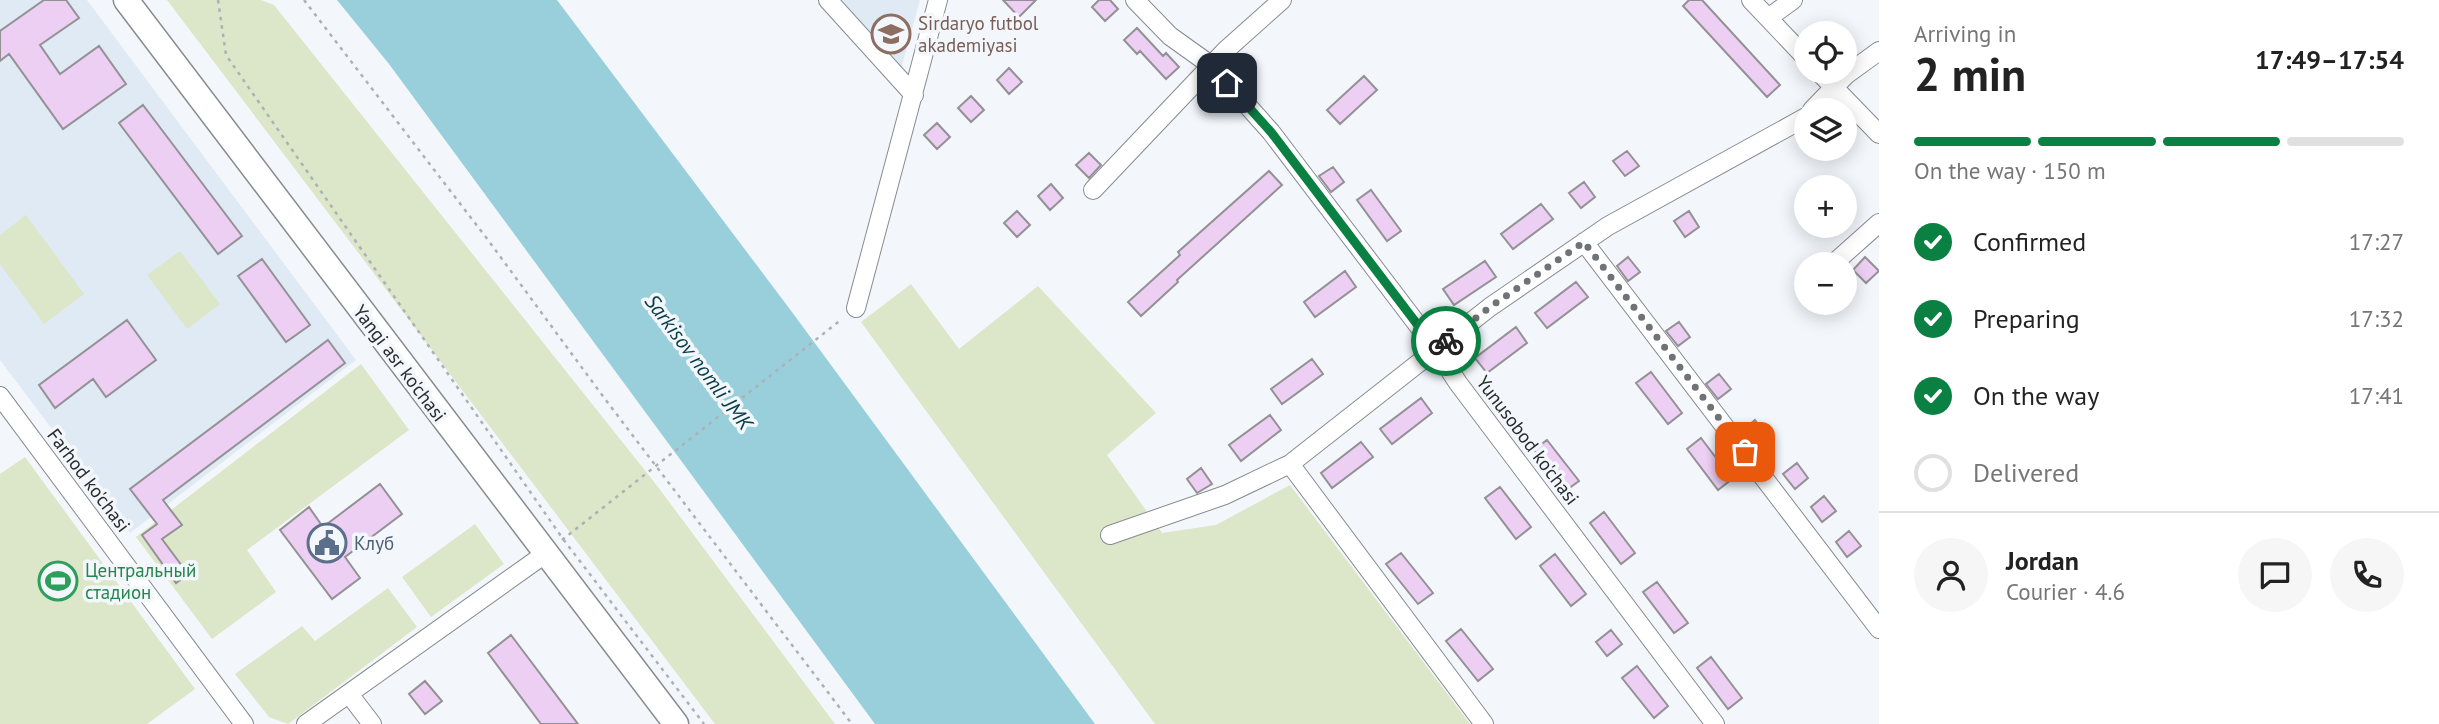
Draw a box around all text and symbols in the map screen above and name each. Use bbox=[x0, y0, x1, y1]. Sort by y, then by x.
place label: Sirdaryo futbol akademiyasi bbox=[918, 11, 1039, 57]
school or university icon: Sirdaryo futbol akademiyasi bbox=[870, 13, 912, 55]
text: Arriving in bbox=[1914, 19, 2016, 48]
map controls bbox=[1794, 21, 1857, 315]
button: locate bbox=[1794, 21, 1857, 84]
text: 17:49–17:54 bbox=[2255, 43, 2404, 76]
text: 2 min bbox=[1914, 44, 2026, 104]
pin bbox=[1197, 53, 1257, 113]
icon: home bbox=[1208, 64, 1246, 102]
button: layers bbox=[1794, 98, 1857, 161]
text: On the way · 150 m bbox=[1914, 156, 2106, 185]
button: + bbox=[1794, 175, 1857, 238]
icon: check bbox=[1914, 223, 1952, 261]
text: Confirmed bbox=[1973, 225, 2086, 258]
text: 17:27 bbox=[2349, 227, 2404, 256]
button: − bbox=[1794, 252, 1857, 315]
water label: Sarkisov nomli JMK bbox=[639, 289, 760, 437]
street label: Yangi asr ko'chasi bbox=[348, 300, 452, 426]
icon: check bbox=[1914, 300, 1952, 338]
text: Preparing bbox=[1973, 302, 2080, 335]
text: 17:32 bbox=[2349, 304, 2404, 333]
courier bbox=[1411, 306, 1481, 376]
icon: bike bbox=[1427, 322, 1465, 360]
street label: Yunusobod ko'chasi bbox=[1472, 371, 1584, 509]
icon: check bbox=[1914, 377, 1952, 415]
text: On the way bbox=[1973, 379, 2099, 412]
text: 17:41 bbox=[2349, 381, 2404, 410]
pin bbox=[1715, 422, 1775, 482]
street label: Farhod ko'chasi bbox=[42, 424, 136, 536]
icon: bag bbox=[1726, 433, 1764, 471]
text: Delivered bbox=[1973, 456, 2079, 489]
public building icon: Клуб bbox=[306, 522, 348, 564]
place label: Клуб bbox=[354, 531, 394, 555]
button: person bbox=[1914, 538, 1988, 612]
button: chat bbox=[2238, 538, 2312, 612]
button: phone bbox=[2330, 538, 2404, 612]
text: Jordan bbox=[2006, 544, 2079, 577]
place label: Центральный стадион bbox=[85, 558, 196, 604]
sports icon: Центральный стадион bbox=[37, 560, 79, 602]
text: Courier · 4.6 bbox=[2006, 577, 2125, 606]

